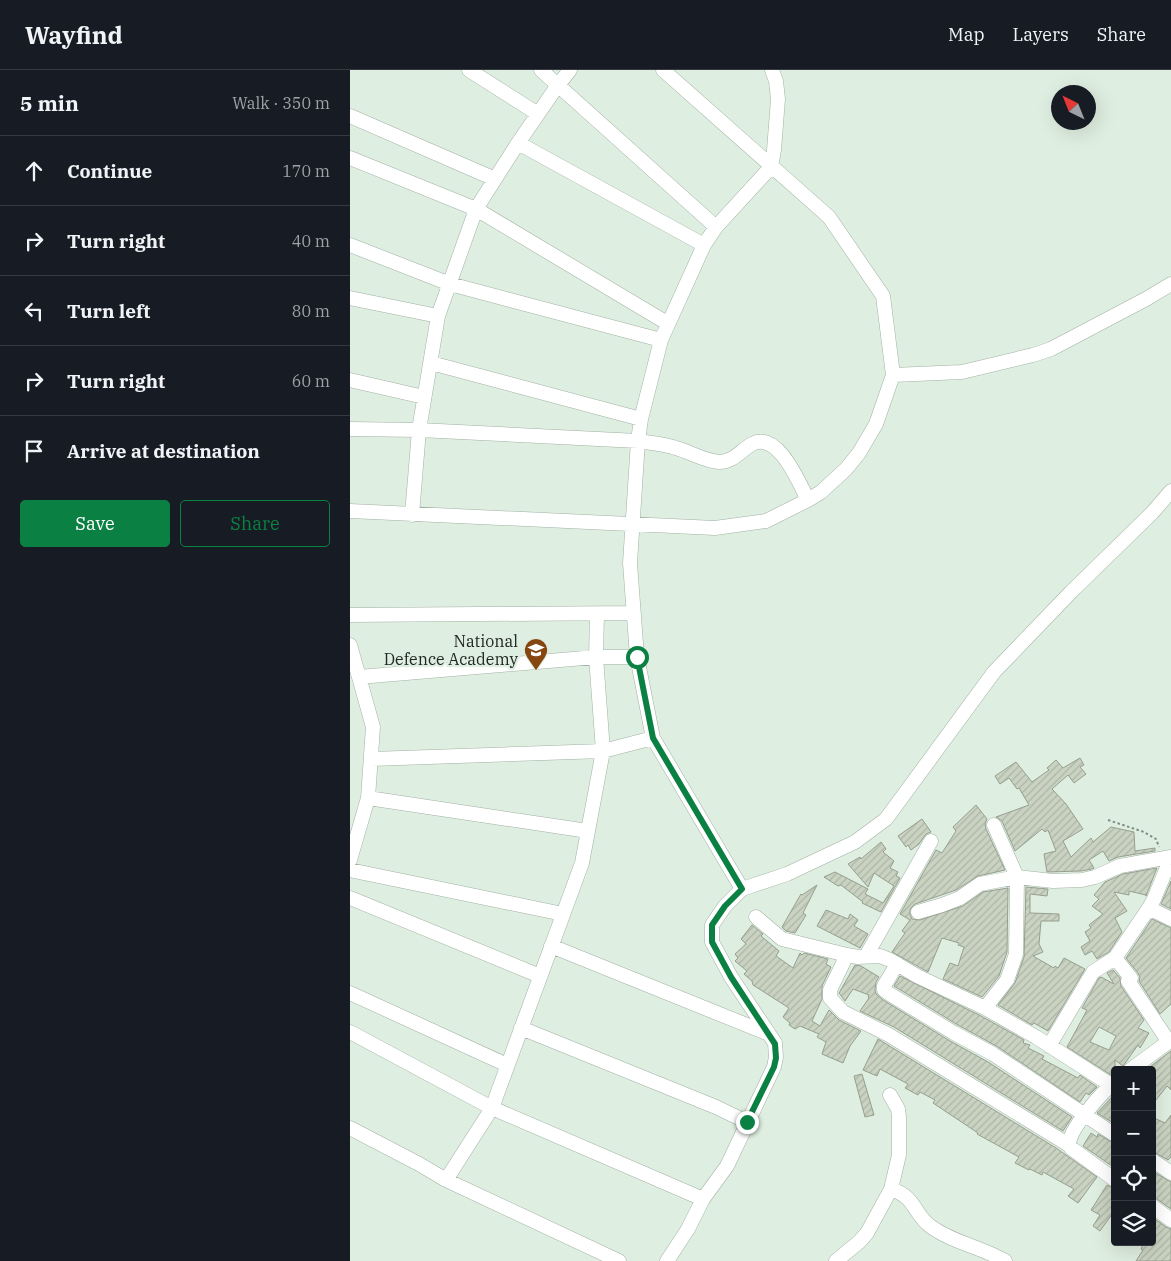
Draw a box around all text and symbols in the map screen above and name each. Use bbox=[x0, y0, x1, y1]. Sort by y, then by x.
text: Wayfind bbox=[25, 19, 123, 51]
text: Map bbox=[948, 23, 985, 46]
text: Layers bbox=[1013, 23, 1069, 46]
text: Share bbox=[1097, 23, 1146, 46]
north arrow bbox=[1051, 85, 1096, 130]
text: 5 min bbox=[20, 89, 79, 117]
text: Walk · 350 m bbox=[232, 93, 330, 113]
icon: ahead bbox=[20, 157, 48, 185]
text: Continue bbox=[67, 159, 152, 183]
text: 170 m bbox=[282, 161, 330, 181]
icon: right bbox=[20, 227, 48, 255]
text: Turn right bbox=[67, 229, 165, 253]
text: 40 m bbox=[292, 231, 330, 251]
icon: left bbox=[20, 297, 48, 325]
text: Turn left bbox=[67, 299, 150, 323]
text: 80 m bbox=[292, 301, 330, 321]
icon: right bbox=[20, 367, 48, 395]
text: Turn right bbox=[67, 369, 165, 393]
text: 60 m bbox=[292, 371, 330, 391]
icon: arrive bbox=[20, 437, 48, 465]
text: Arrive at destination bbox=[67, 439, 260, 463]
button: Save bbox=[20, 500, 170, 547]
button: Share bbox=[180, 500, 330, 547]
place label: National Defence Academy bbox=[384, 631, 518, 669]
school or university icon: National Defence Academy bbox=[523, 637, 549, 671]
route start bbox=[626, 646, 649, 669]
map controls bbox=[1111, 1066, 1156, 1246]
button: + bbox=[1111, 1066, 1156, 1111]
route end bbox=[736, 1111, 759, 1134]
button: − bbox=[1111, 1111, 1156, 1156]
button: locate bbox=[1111, 1156, 1156, 1201]
button: layers bbox=[1111, 1201, 1156, 1246]

